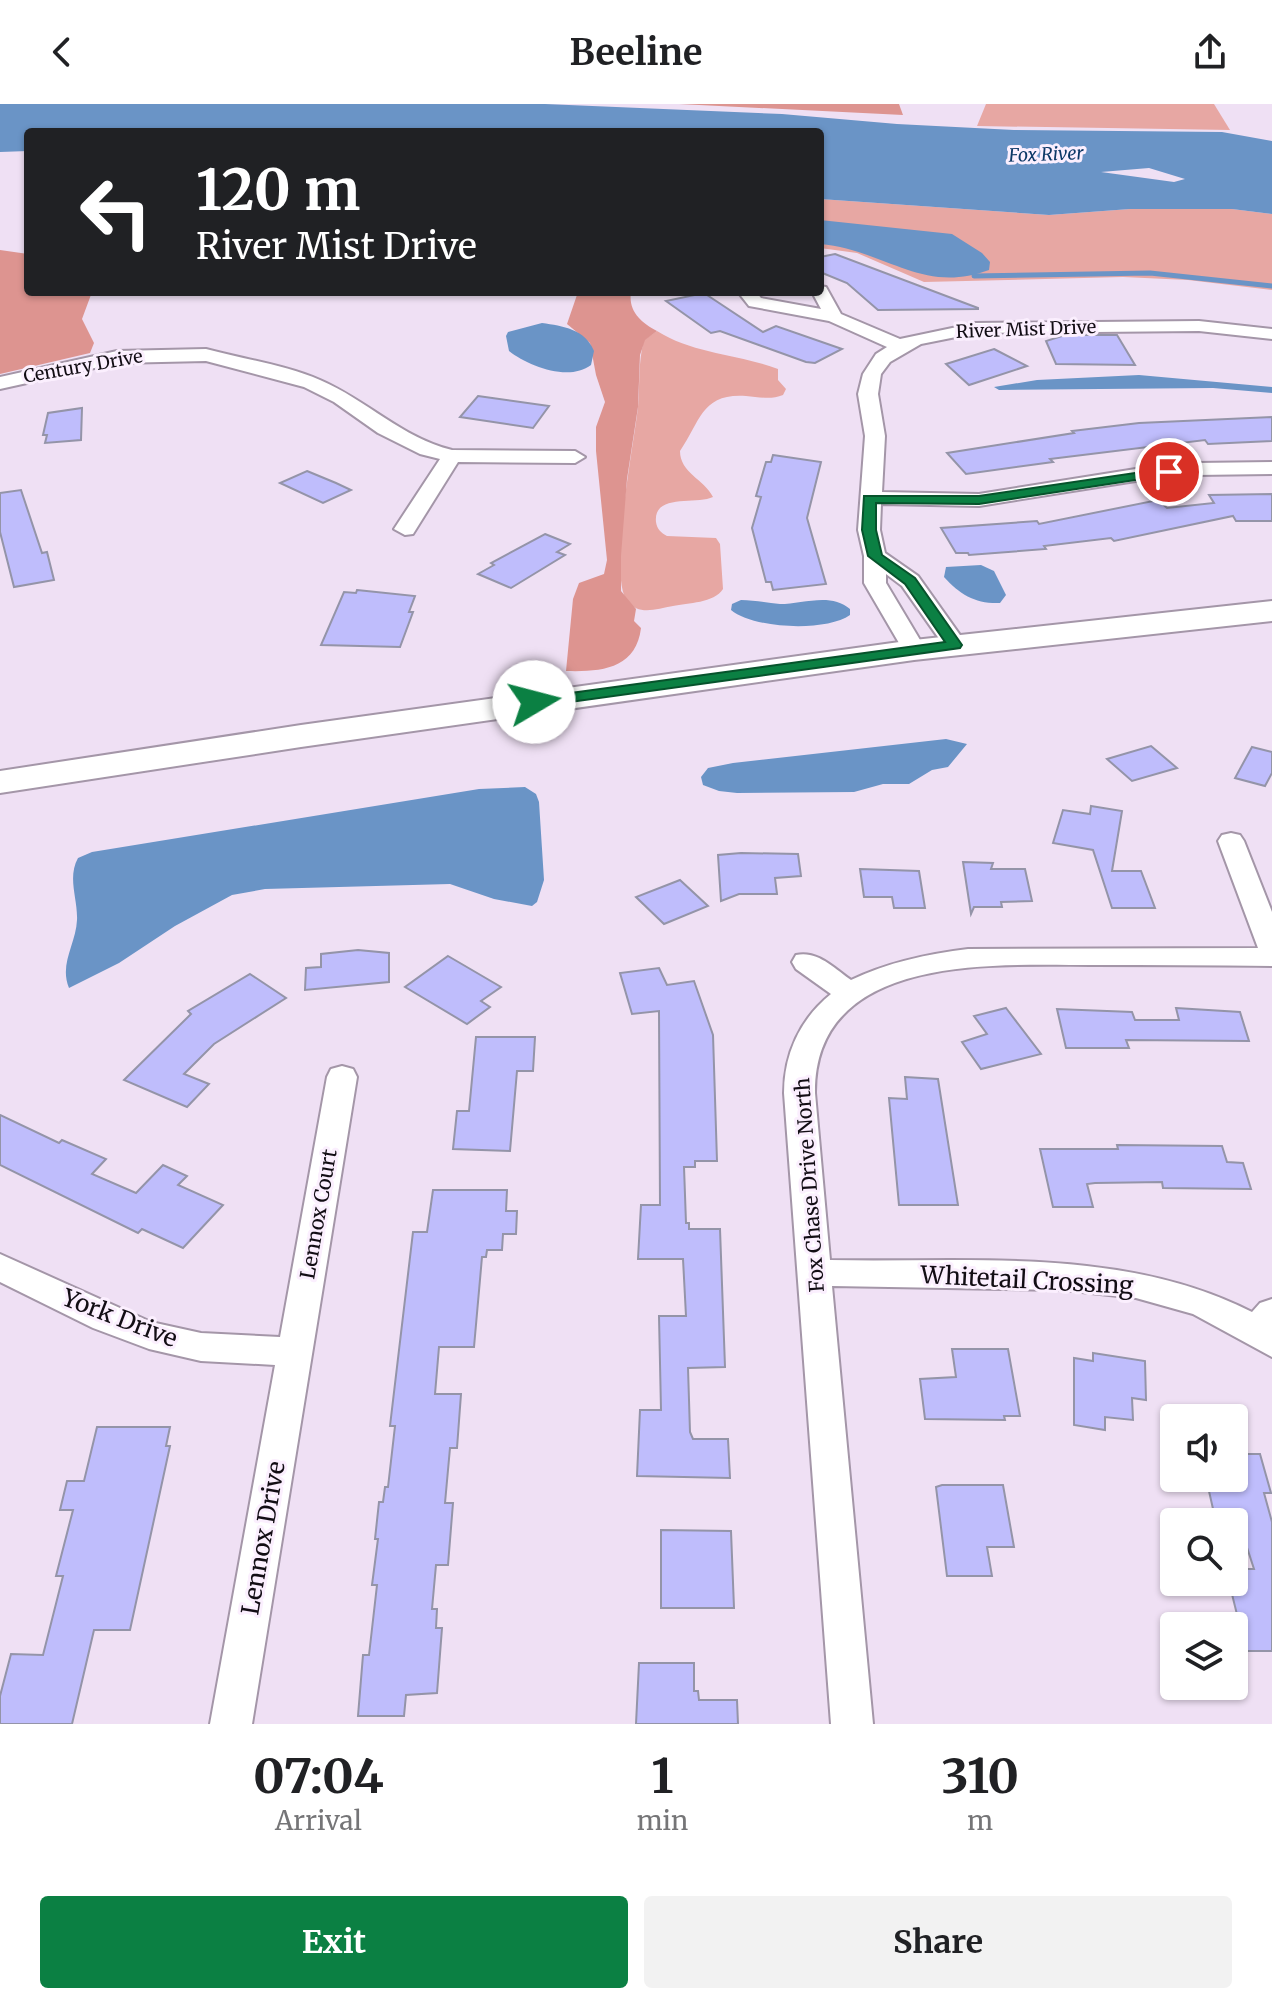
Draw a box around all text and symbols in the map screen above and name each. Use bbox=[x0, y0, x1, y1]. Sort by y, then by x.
icon: back bbox=[40, 30, 84, 74]
text: Beeline bbox=[569, 30, 703, 75]
icon: share bbox=[1188, 30, 1232, 74]
water label: Fox River bbox=[1007, 141, 1085, 167]
text: 120 m bbox=[196, 155, 360, 225]
icon: left bbox=[64, 160, 168, 264]
text: River Mist Drive bbox=[196, 224, 477, 269]
street label: River Mist Drive bbox=[955, 315, 1097, 343]
street label: Century Drive bbox=[22, 344, 144, 388]
pin bbox=[1135, 438, 1203, 506]
icon: arrive bbox=[1147, 450, 1191, 494]
position arrow bbox=[492, 660, 576, 744]
street label: Fox Chase Drive North bbox=[789, 1077, 829, 1293]
street label: Lennox Court bbox=[294, 1147, 342, 1281]
street label: Whitetail Crossing bbox=[919, 1259, 1135, 1301]
street label: York Drive bbox=[57, 1282, 182, 1354]
map controls bbox=[1160, 1404, 1248, 1700]
button: sound bbox=[1160, 1404, 1248, 1492]
street label: Lennox Drive bbox=[234, 1459, 292, 1617]
button: search bbox=[1160, 1508, 1248, 1596]
button: layers bbox=[1160, 1612, 1248, 1700]
text: 07:04 bbox=[253, 1746, 384, 1806]
text: 1 bbox=[651, 1746, 674, 1806]
text: 310 bbox=[941, 1746, 1019, 1806]
text: Arrival bbox=[275, 1804, 362, 1837]
text: min bbox=[637, 1804, 688, 1837]
text: m bbox=[967, 1804, 993, 1837]
button: Exit bbox=[40, 1896, 628, 1988]
button: Share bbox=[644, 1896, 1232, 1988]

